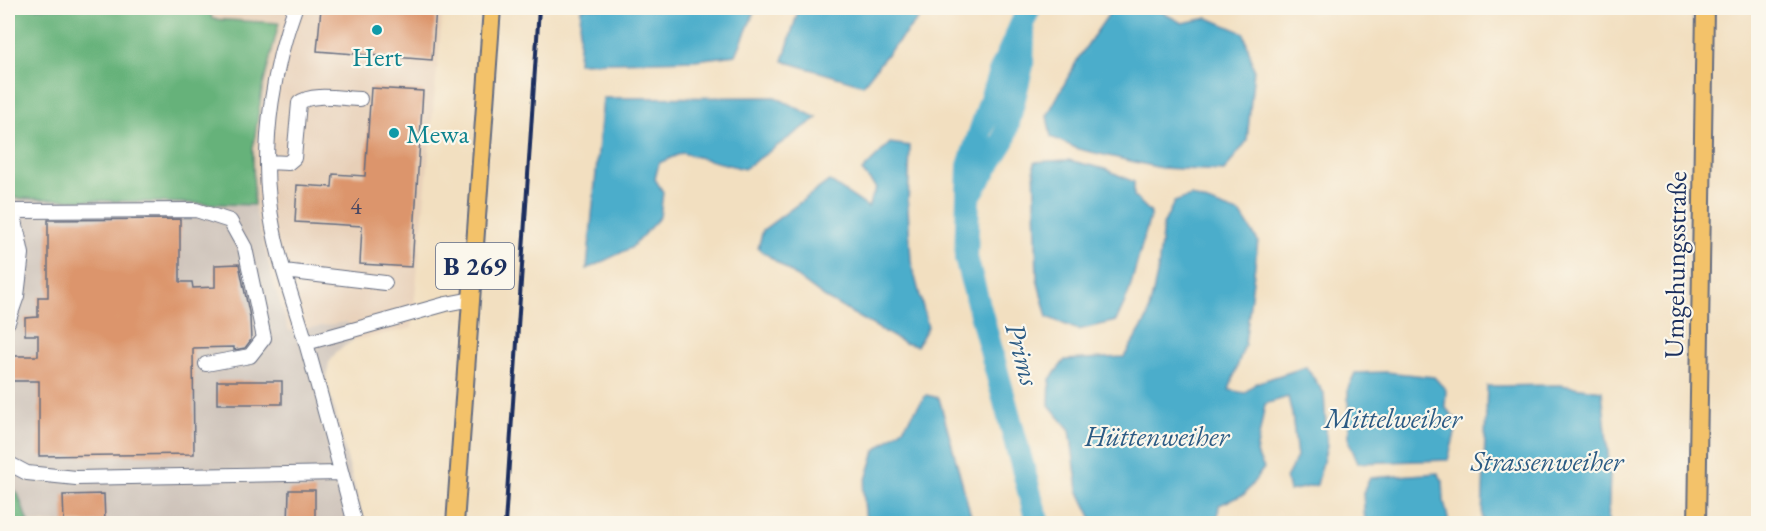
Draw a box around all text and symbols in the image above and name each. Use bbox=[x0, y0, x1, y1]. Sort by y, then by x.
marker: Hert bbox=[370, 23, 384, 37]
place label: Hert bbox=[352, 39, 402, 74]
place label: Mewa bbox=[406, 116, 469, 151]
marker: Mewa bbox=[387, 126, 401, 140]
street label: Umgehungsstraße bbox=[1656, 171, 1694, 359]
house number: 4 bbox=[350, 190, 362, 221]
road number: B 269 bbox=[436, 243, 514, 289]
water label: Prims bbox=[997, 318, 1049, 390]
water label: Mittelweiher bbox=[1322, 400, 1463, 436]
water label: Hüttenweiher bbox=[1084, 418, 1231, 454]
water label: Strassenweiher bbox=[1470, 443, 1625, 479]

